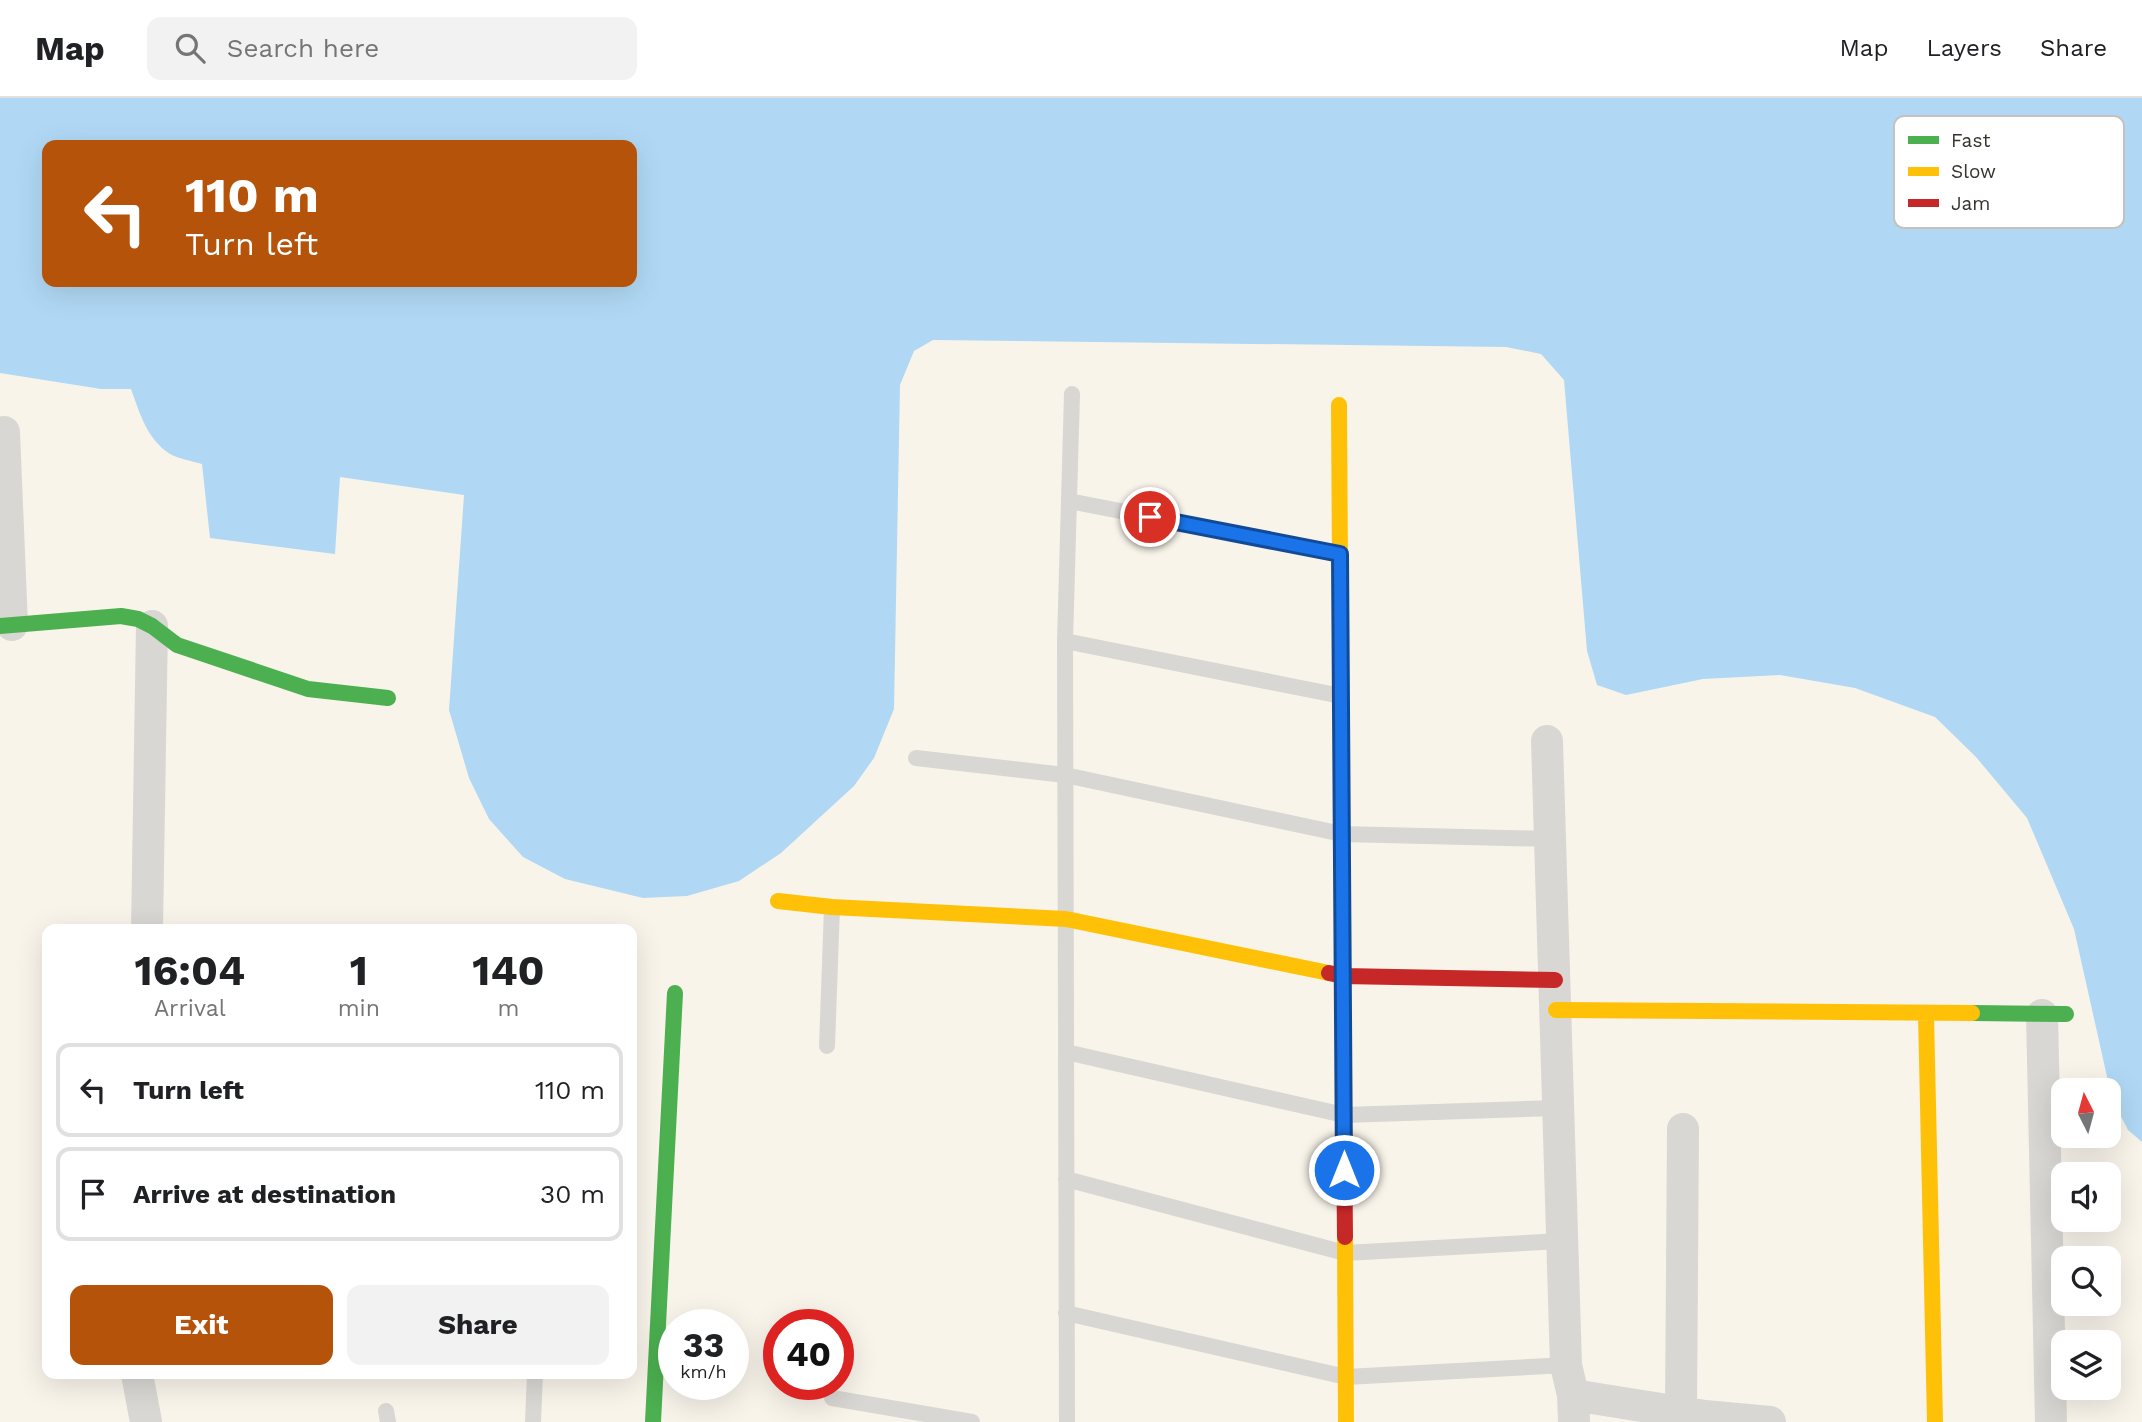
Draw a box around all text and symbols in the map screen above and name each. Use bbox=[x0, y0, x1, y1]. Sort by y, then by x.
search box bbox=[147, 17, 637, 80]
text: Map bbox=[35, 29, 105, 68]
icon: search bbox=[171, 29, 209, 67]
text: Search here bbox=[227, 33, 379, 63]
text: Map bbox=[1840, 34, 1888, 62]
text: Layers bbox=[1926, 34, 2002, 62]
text: Share bbox=[2040, 34, 2107, 62]
legend bbox=[1894, 116, 2124, 228]
text: Fast bbox=[1951, 129, 1990, 152]
text: Slow bbox=[1951, 160, 1996, 183]
text: 110 m bbox=[185, 166, 319, 224]
icon: left bbox=[70, 168, 161, 259]
text: Jam bbox=[1951, 192, 1990, 215]
text: Turn left bbox=[185, 225, 318, 263]
pin bbox=[1120, 487, 1180, 547]
icon: arrive bbox=[1131, 498, 1169, 536]
text: 16:04 bbox=[134, 946, 245, 995]
text: 1 bbox=[350, 946, 368, 995]
text: 140 bbox=[472, 946, 545, 995]
text: Arrival bbox=[154, 995, 226, 1022]
text: min bbox=[338, 995, 380, 1022]
text: m bbox=[497, 995, 519, 1022]
icon: left bbox=[74, 1071, 112, 1109]
text: Turn left bbox=[133, 1075, 244, 1105]
text: 110 m bbox=[535, 1075, 605, 1105]
north arrow bbox=[2051, 1078, 2121, 1148]
map controls bbox=[2051, 1078, 2121, 1400]
position arrow bbox=[1307, 1133, 1381, 1207]
button: sound bbox=[2051, 1162, 2121, 1232]
icon: arrive bbox=[74, 1175, 112, 1213]
text: Arrive at destination bbox=[133, 1179, 396, 1209]
text: 30 m bbox=[540, 1179, 605, 1209]
button: search bbox=[2051, 1246, 2121, 1316]
button: Exit bbox=[70, 1285, 333, 1365]
button: Share bbox=[347, 1285, 609, 1365]
speed limit sign: 40 bbox=[763, 1309, 854, 1400]
text: 33 bbox=[683, 1324, 724, 1366]
button: layers bbox=[2051, 1330, 2121, 1400]
text: km/h bbox=[680, 1361, 727, 1382]

